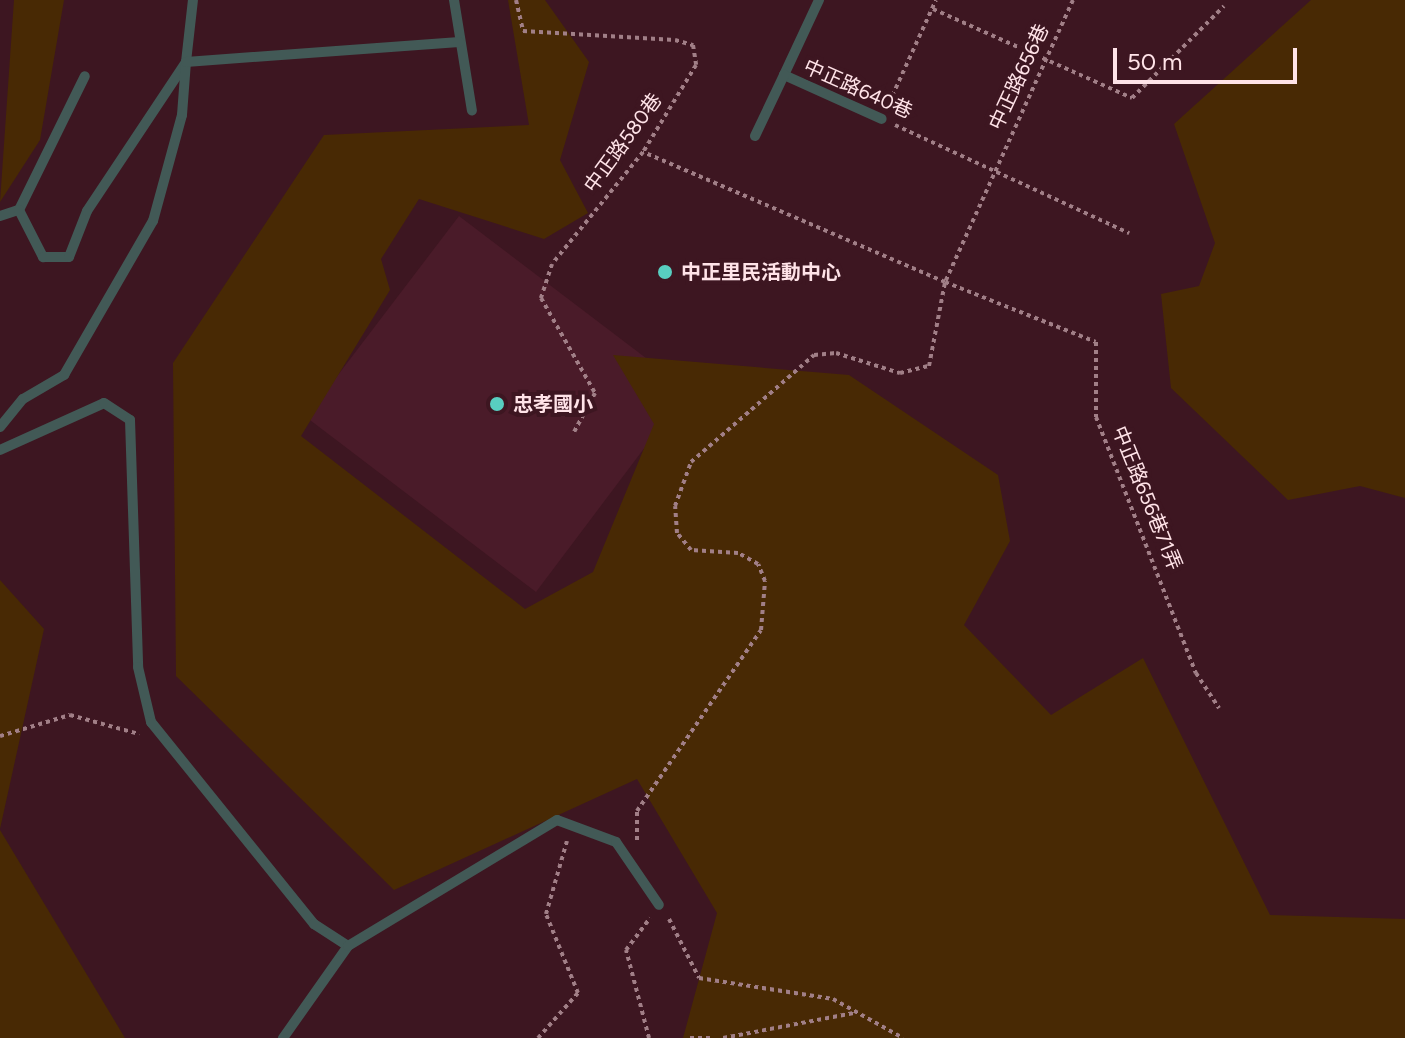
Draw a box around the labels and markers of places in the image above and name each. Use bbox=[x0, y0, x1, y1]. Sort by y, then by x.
place label: 中正里民活動中心 bbox=[681, 260, 841, 284]
marker: 中正里民活動中心 bbox=[656, 263, 674, 281]
place label: 忠孝國小 bbox=[513, 392, 593, 416]
marker: 忠孝國小 bbox=[488, 395, 506, 413]

